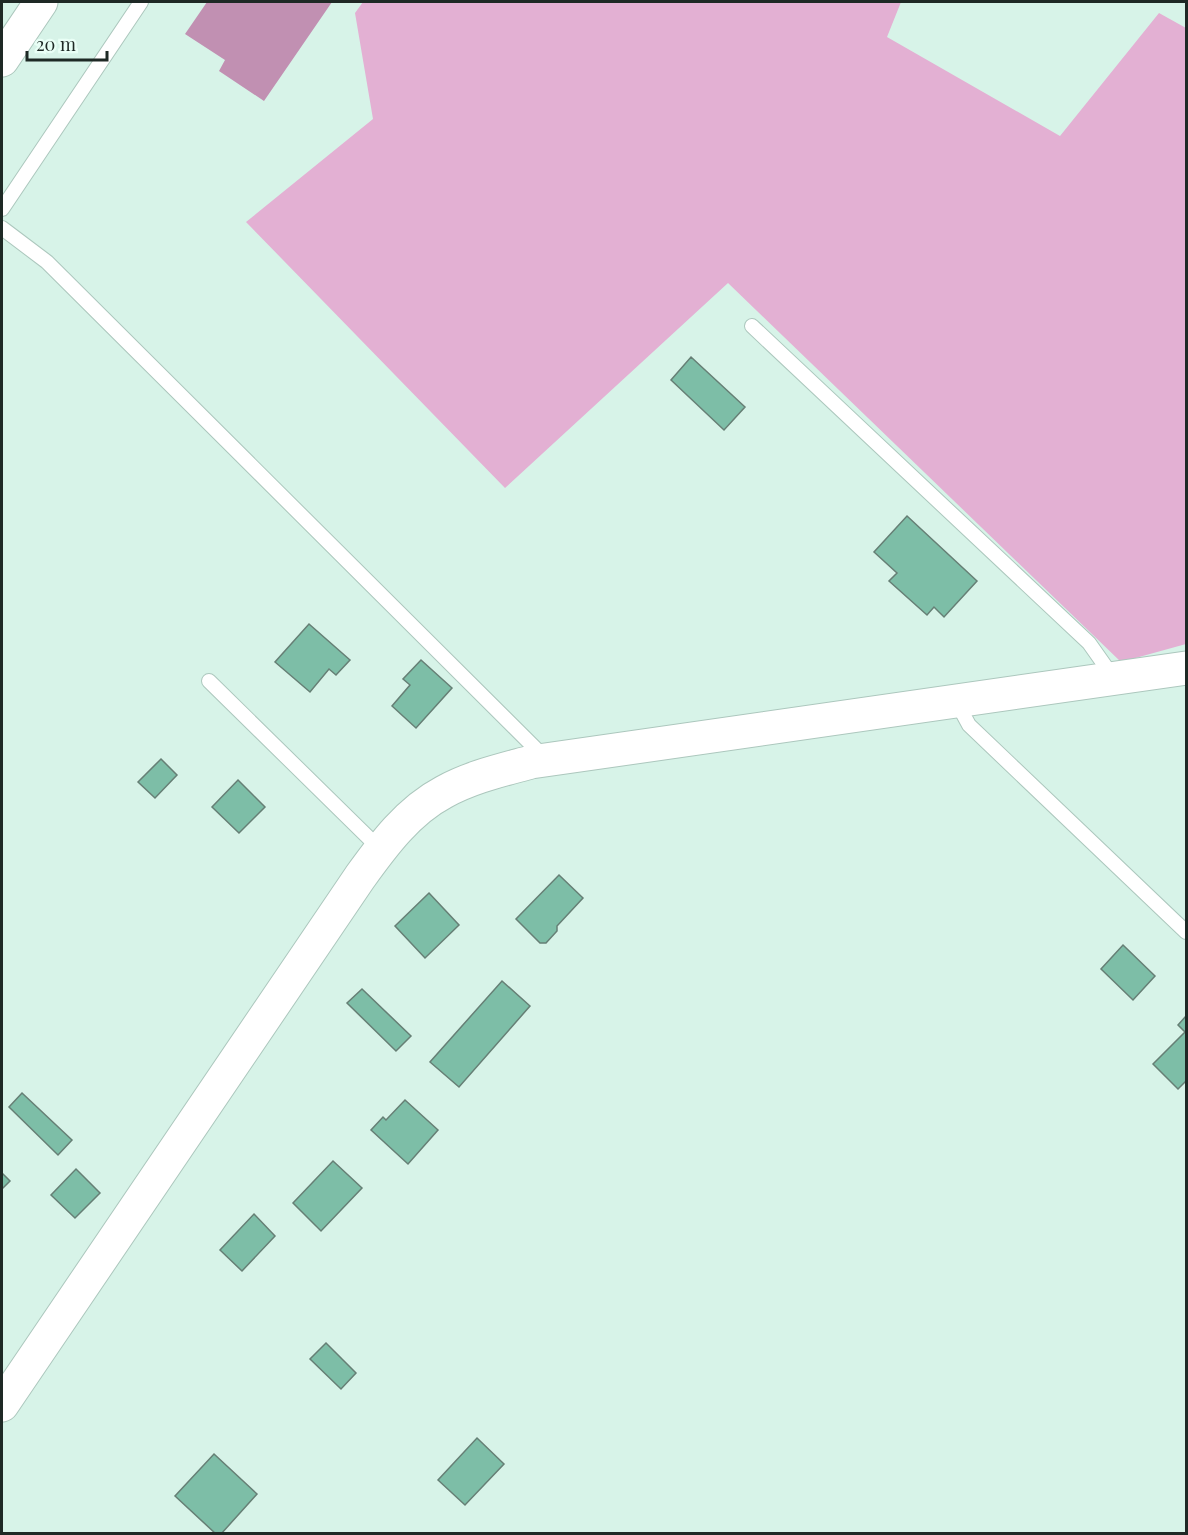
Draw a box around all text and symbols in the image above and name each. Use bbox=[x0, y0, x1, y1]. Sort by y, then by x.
scale bar bbox=[27, 24, 106, 62]
text: 20 m bbox=[36, 32, 76, 56]

